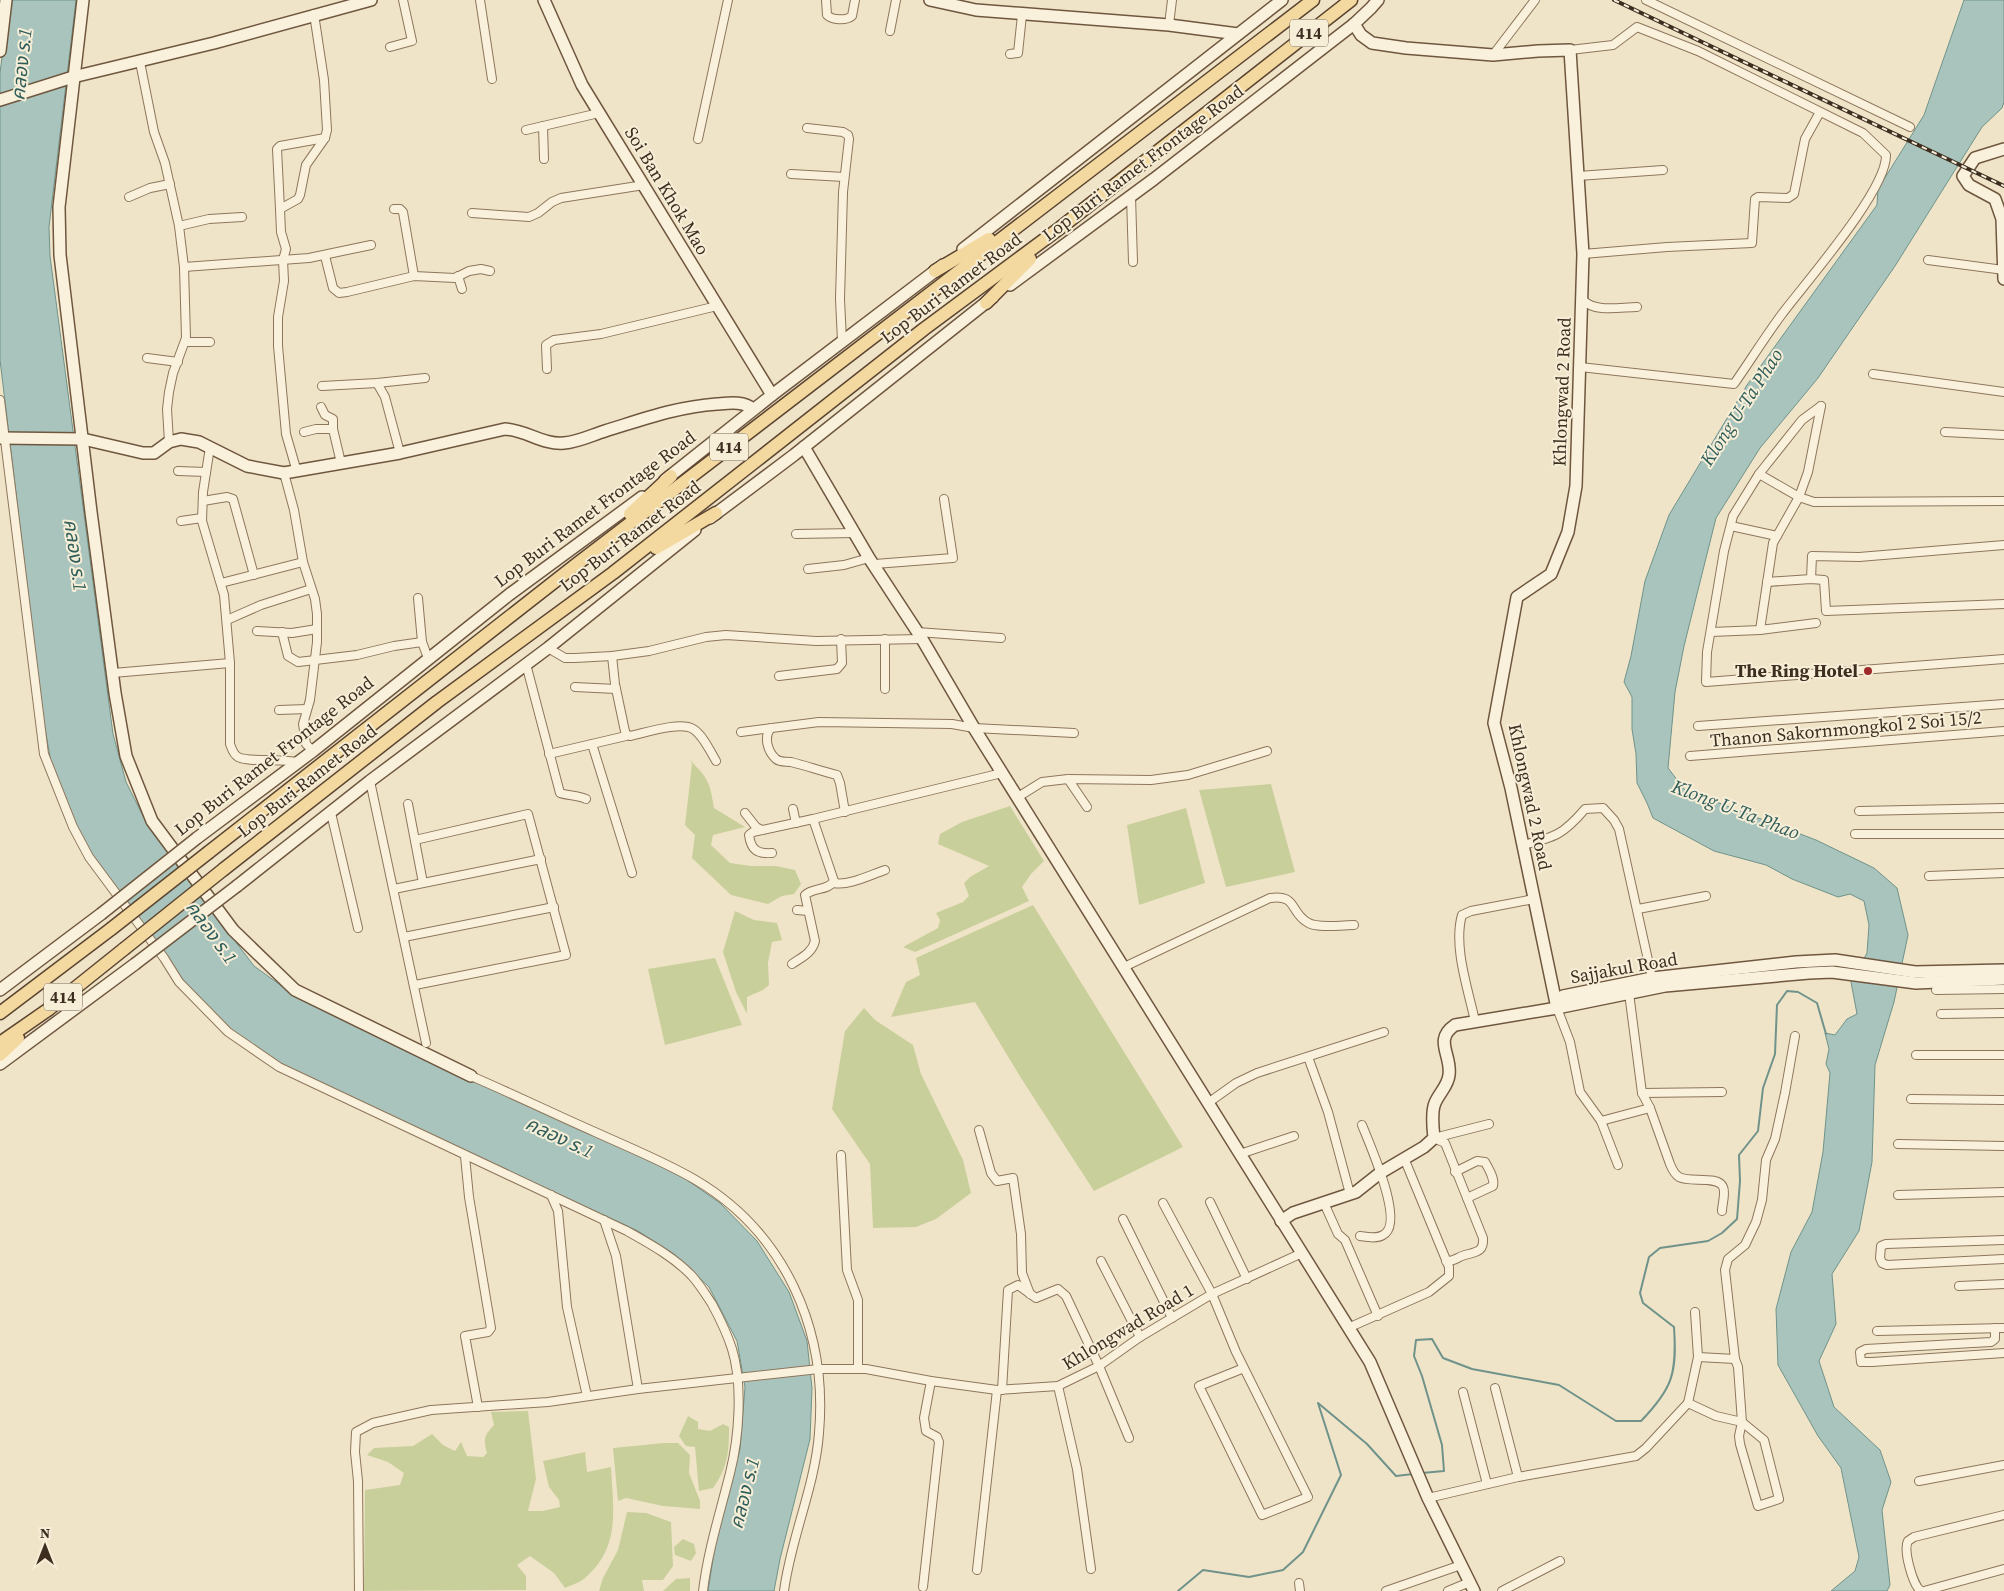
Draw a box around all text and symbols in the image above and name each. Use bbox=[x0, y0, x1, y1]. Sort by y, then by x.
road number: 414 bbox=[1290, 19, 1328, 46]
water label: คลอง ร.1 bbox=[4, 26, 38, 102]
street label: Lop Buri Ramet Frontage Road bbox=[1037, 79, 1249, 247]
street label: Soi Ban Khok Mao bbox=[619, 122, 716, 260]
street label: Lop Buri Ramet Road bbox=[875, 226, 1026, 349]
street label: Khlongwad 2 Road bbox=[1546, 317, 1577, 467]
water label: Klong U-Ta Phao bbox=[1693, 343, 1789, 471]
street label: Lop Buri Ramet Frontage Road bbox=[489, 425, 701, 593]
road number: 414 bbox=[710, 434, 748, 461]
street label: Lop Buri Ramet Road bbox=[554, 474, 705, 597]
water label: คลอง ร.1 bbox=[58, 517, 94, 593]
place label: The Ring Hotel bbox=[1735, 658, 1858, 683]
marker: The Ring Hotel bbox=[1862, 665, 1874, 677]
street label: Lop Buri Ramet Frontage Road bbox=[169, 670, 378, 841]
street label: Thanon Sakornmongkol 2 Soi 15/2 bbox=[1709, 704, 1983, 753]
street label: Lop Buri Ramet Road bbox=[232, 718, 382, 843]
street label: Khlongwad 2 Road bbox=[1503, 721, 1558, 873]
water label: Klong U-Ta Phao bbox=[1668, 772, 1804, 845]
water label: คลอง ร.1 bbox=[180, 895, 244, 969]
street label: Sajjakul Road bbox=[1568, 946, 1679, 989]
road number: 414 bbox=[44, 984, 82, 1010]
water label: คลอง ร.1 bbox=[522, 1110, 598, 1164]
street label: Khlongwad Road 1 bbox=[1057, 1277, 1198, 1376]
water label: คลอง ร.1 bbox=[723, 1455, 765, 1531]
north arrow bbox=[20, 1521, 70, 1571]
text: N bbox=[40, 1523, 50, 1543]

